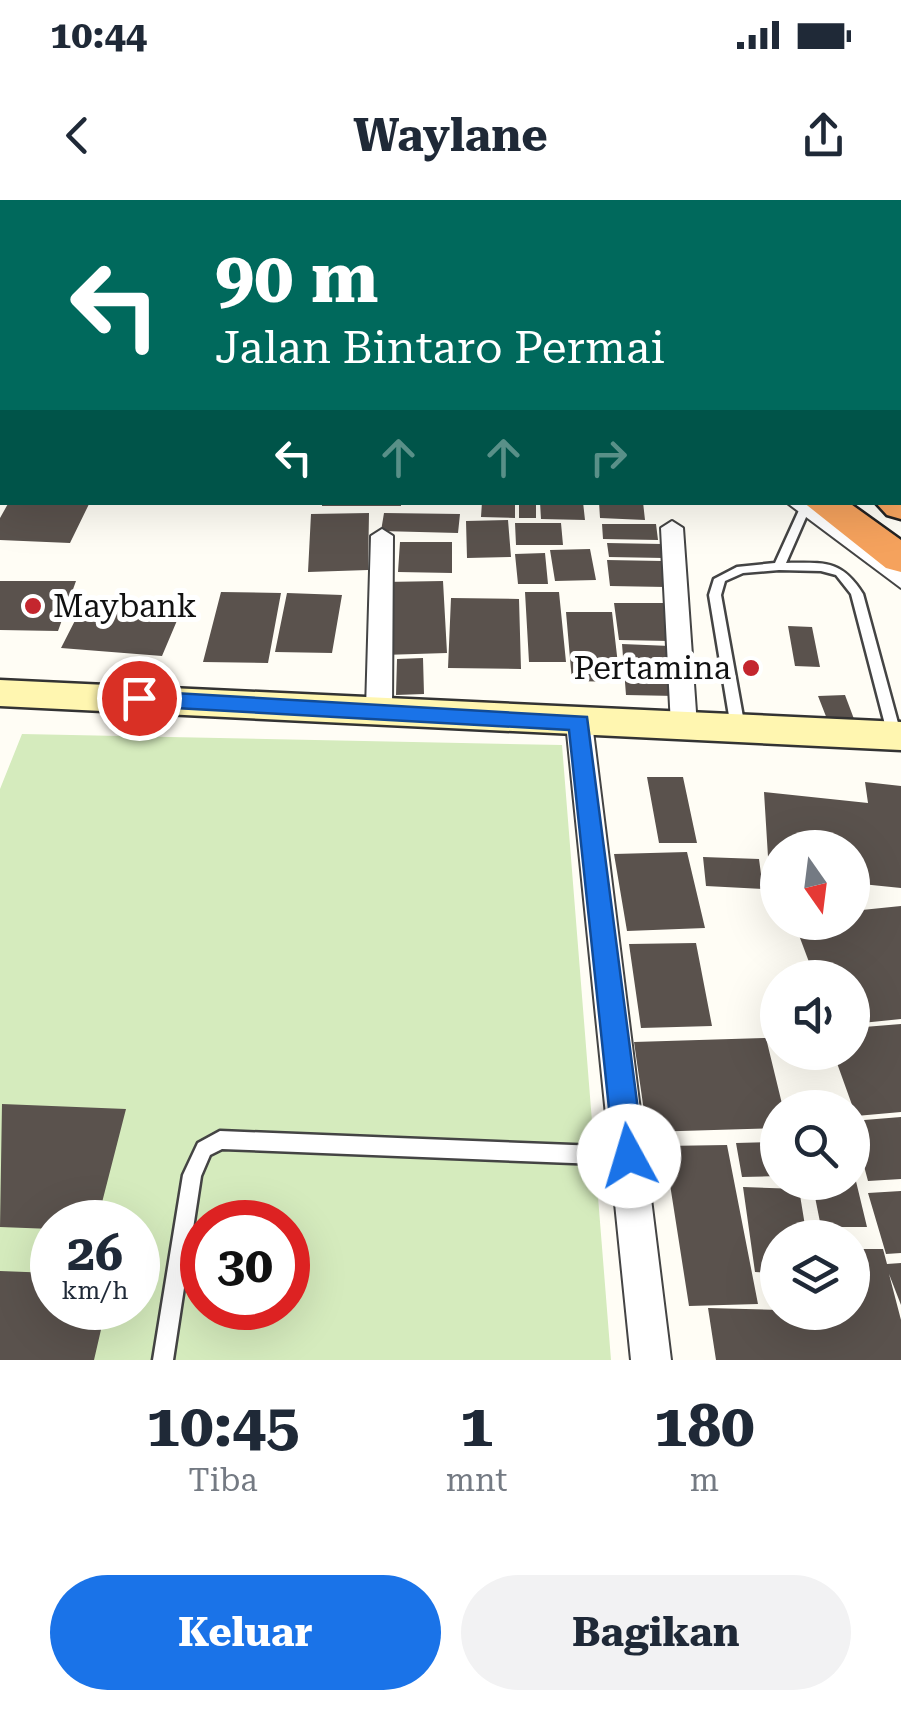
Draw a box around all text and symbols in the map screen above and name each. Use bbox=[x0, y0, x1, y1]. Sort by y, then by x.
text: 10:44 bbox=[50, 13, 147, 57]
icon: back bbox=[50, 108, 105, 163]
icon: share bbox=[796, 108, 851, 163]
text: Waylane bbox=[353, 109, 548, 162]
text: 90 m bbox=[215, 237, 379, 319]
icon: left bbox=[50, 240, 180, 370]
text: Jalan Bintaro Permai bbox=[215, 321, 665, 374]
icon: left bbox=[266, 430, 321, 485]
icon: ahead bbox=[371, 430, 426, 485]
icon: ahead bbox=[476, 430, 531, 485]
icon: right bbox=[581, 430, 636, 485]
place label: Maybank bbox=[53, 587, 197, 625]
marker: Maybank bbox=[22, 595, 44, 617]
place label: Pertamina bbox=[573, 649, 731, 687]
pin bbox=[97, 656, 182, 741]
marker: Pertamina bbox=[740, 657, 762, 679]
icon: arrive bbox=[112, 671, 167, 726]
north arrow bbox=[760, 830, 870, 940]
map controls bbox=[760, 830, 870, 1330]
button: sound bbox=[760, 960, 870, 1070]
button: search bbox=[760, 1090, 870, 1200]
position arrow bbox=[577, 1104, 681, 1208]
speed limit sign: 30 bbox=[180, 1200, 310, 1330]
button: layers bbox=[760, 1220, 870, 1330]
text: 26 bbox=[67, 1224, 123, 1282]
text: km/h bbox=[62, 1276, 128, 1305]
text: 10:45 bbox=[146, 1390, 299, 1461]
text: 1 bbox=[460, 1390, 493, 1461]
text: 180 bbox=[654, 1390, 755, 1461]
text: Tiba bbox=[188, 1461, 258, 1499]
text: mnt bbox=[446, 1461, 508, 1499]
text: m bbox=[690, 1461, 719, 1499]
button: Keluar bbox=[50, 1575, 441, 1690]
button: Bagikan bbox=[461, 1575, 851, 1690]

